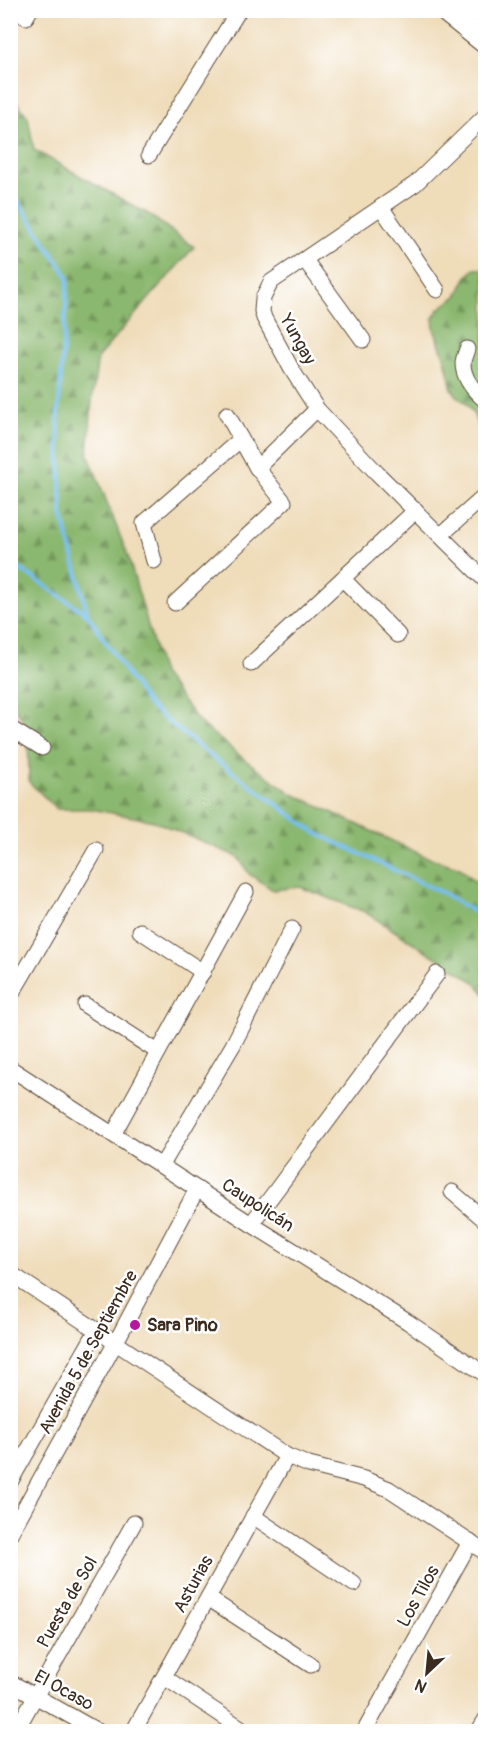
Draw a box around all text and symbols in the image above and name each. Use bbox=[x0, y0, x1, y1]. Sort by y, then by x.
street label: Yungay bbox=[274, 309, 321, 369]
street label: Caupolicán bbox=[217, 1174, 298, 1237]
street label: Avenida 5 de Septiembre bbox=[34, 1266, 143, 1438]
place label: Sara Pino bbox=[147, 1314, 218, 1337]
marker: Sara Pino bbox=[128, 1318, 142, 1332]
street label: Puesta de Sol bbox=[32, 1552, 103, 1652]
street label: Asturias bbox=[168, 1552, 219, 1617]
street label: Los Tilos bbox=[392, 1561, 445, 1631]
north arrow bbox=[397, 1643, 457, 1703]
street label: El Ocaso bbox=[30, 1665, 98, 1716]
text: N bbox=[411, 1674, 430, 1697]

